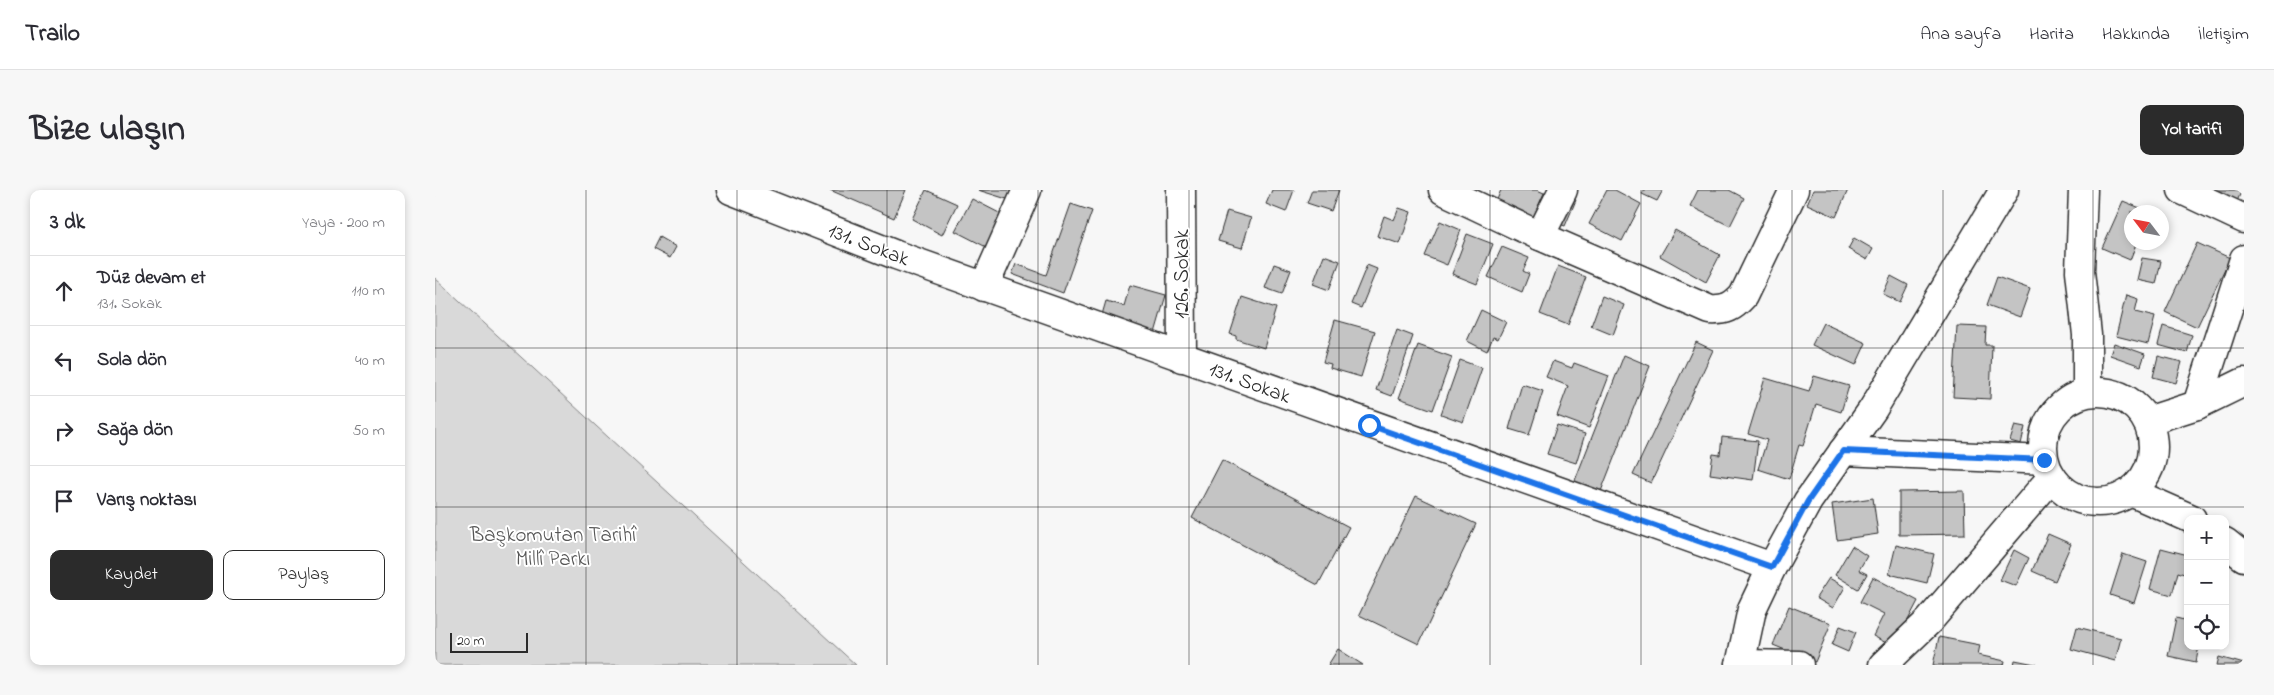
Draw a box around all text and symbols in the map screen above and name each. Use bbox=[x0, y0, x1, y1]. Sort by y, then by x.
text: Trailo bbox=[25, 17, 80, 52]
text: Ana sayfa bbox=[1920, 22, 2001, 48]
text: Harita bbox=[2029, 22, 2074, 48]
text: Hakkında bbox=[2102, 22, 2170, 48]
text: İletişim bbox=[2198, 22, 2249, 48]
text: Bize ulaşın bbox=[30, 105, 185, 156]
button: Yol tarifi bbox=[2140, 105, 2244, 155]
north arrow bbox=[2124, 205, 2169, 250]
text: 3 dk bbox=[50, 208, 85, 238]
text: Yaya · 200 m bbox=[302, 211, 385, 235]
street label: 131. Sokak bbox=[823, 217, 914, 275]
street label: 126. Sokak bbox=[1168, 229, 1198, 319]
text: Düz devam et bbox=[97, 265, 206, 292]
icon: ahead bbox=[50, 277, 78, 305]
text: 110 m bbox=[351, 279, 385, 303]
text: 131. Sokak bbox=[97, 292, 162, 316]
icon: left bbox=[50, 347, 78, 375]
text: Sola dön bbox=[97, 347, 167, 374]
text: 40 m bbox=[355, 349, 385, 373]
street label: 131. Sokak bbox=[1204, 355, 1295, 413]
route start bbox=[1358, 414, 1381, 437]
icon: right bbox=[50, 417, 78, 445]
text: Sağa dön bbox=[97, 417, 173, 444]
text: 50 m bbox=[353, 419, 385, 443]
route end bbox=[2033, 449, 2056, 472]
icon: arrive bbox=[50, 487, 78, 515]
text: Varış noktası bbox=[97, 487, 197, 514]
map controls bbox=[2184, 515, 2229, 650]
button: + bbox=[2184, 515, 2229, 560]
park label: Başkomutan Tarihî Millî Parkı bbox=[469, 521, 637, 575]
button: Kaydet bbox=[50, 550, 213, 600]
button: Paylaş bbox=[223, 550, 385, 600]
button: − bbox=[2184, 560, 2229, 605]
button: locate bbox=[2184, 605, 2229, 650]
scale bar bbox=[450, 630, 527, 653]
text: 20 m bbox=[457, 631, 484, 652]

